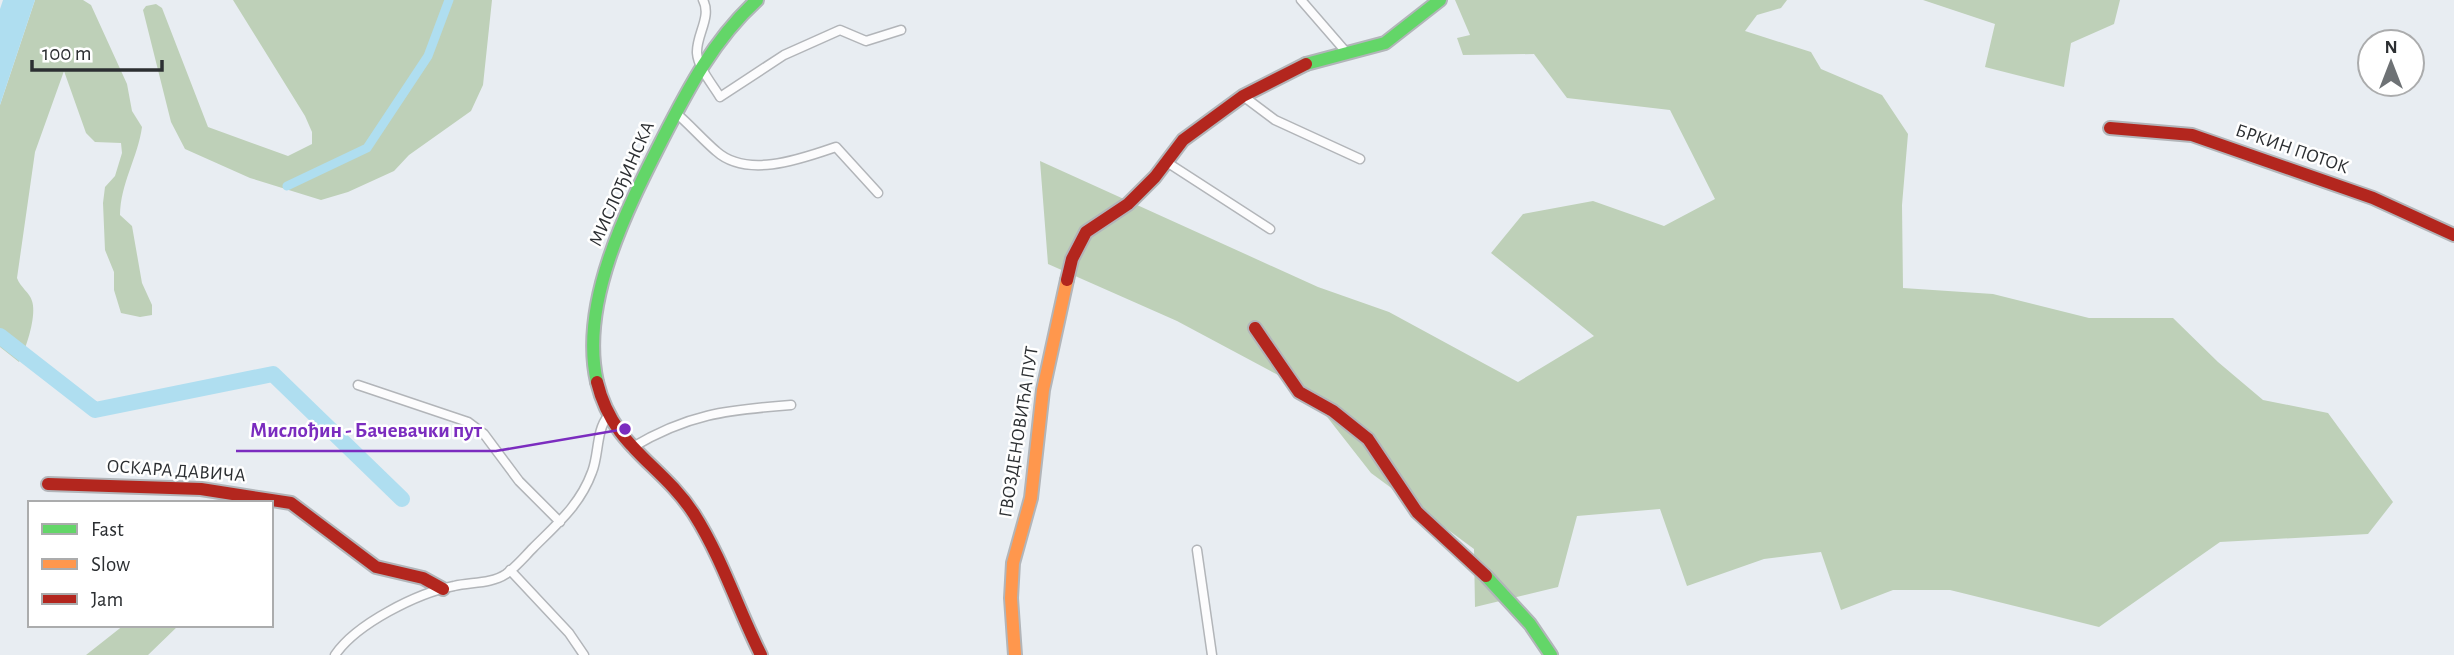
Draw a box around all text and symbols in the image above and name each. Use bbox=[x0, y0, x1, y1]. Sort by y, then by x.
scale bar bbox=[32, 28, 161, 72]
north arrow bbox=[2356, 28, 2426, 98]
text: N bbox=[2384, 38, 2398, 57]
text: 100 m bbox=[42, 43, 92, 64]
street label: МИСЛОЂИНСКА bbox=[586, 119, 658, 249]
street label: БРКИН ПОТОК bbox=[2233, 121, 2351, 177]
street label: ГВОЗДЕНОВИЋА ПУТ bbox=[996, 345, 1042, 519]
callout: Мислођин - Бачевачки пут bbox=[236, 409, 496, 451]
text: Мислођин - Бачевачки пут bbox=[250, 420, 483, 441]
street label: ОСКАРА ДАВИЧА bbox=[106, 457, 246, 485]
legend bbox=[28, 501, 273, 627]
text: Fast bbox=[91, 519, 124, 540]
text: Slow bbox=[91, 554, 130, 575]
text: Jam bbox=[91, 589, 123, 610]

